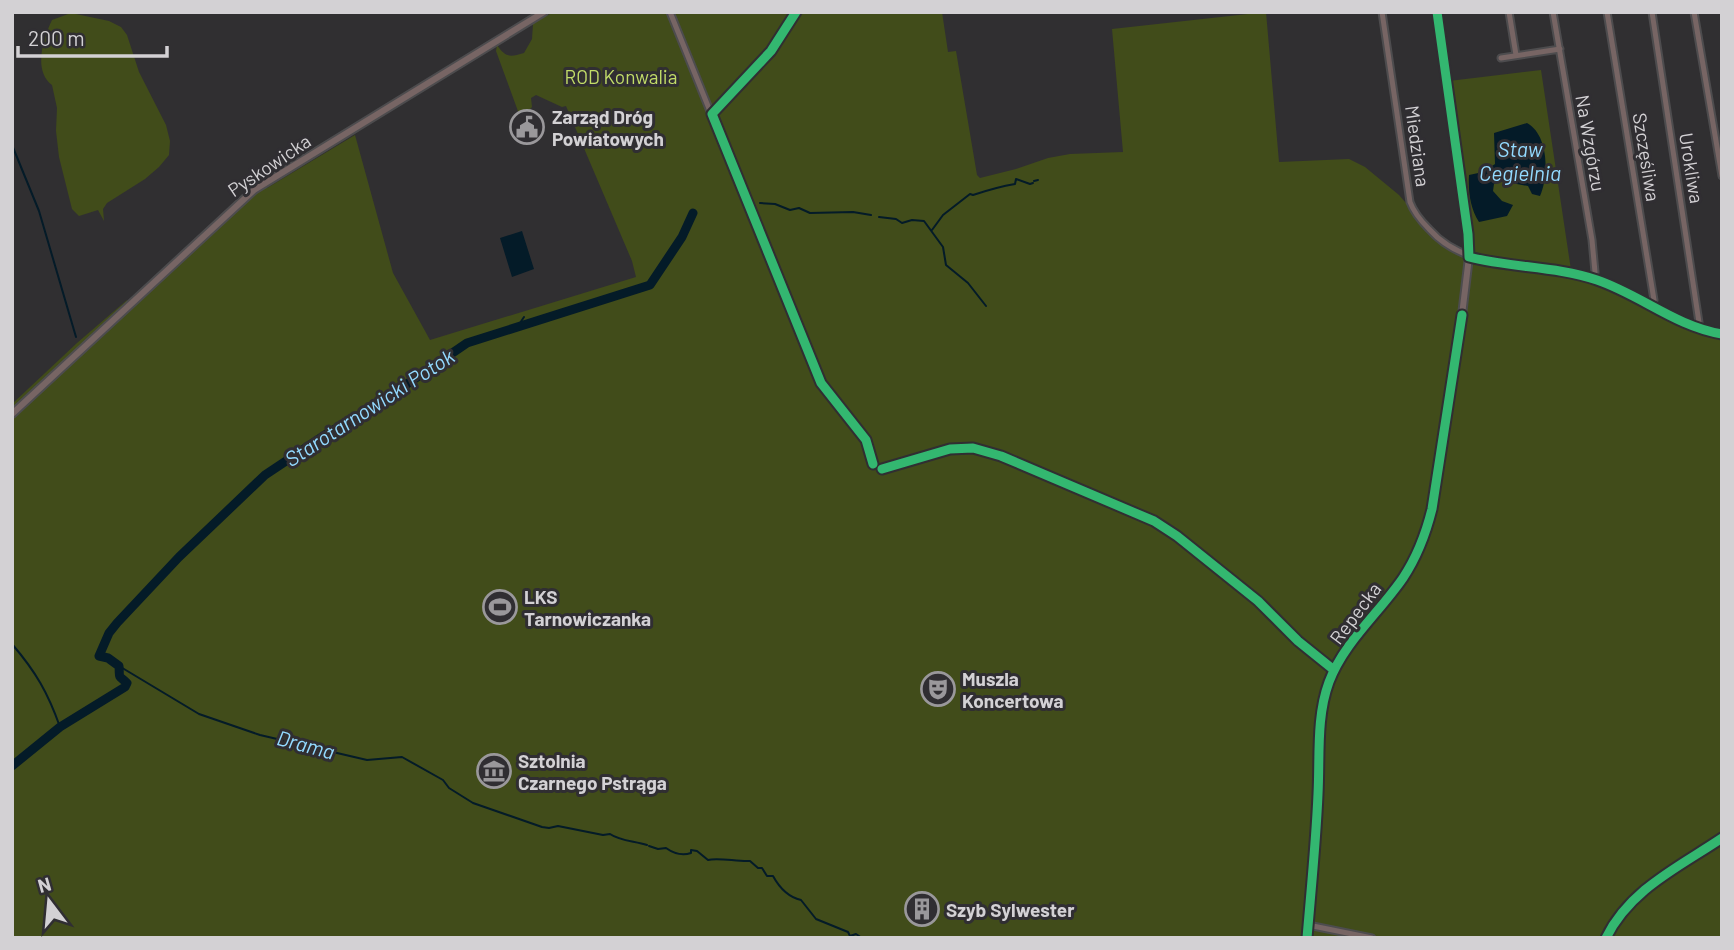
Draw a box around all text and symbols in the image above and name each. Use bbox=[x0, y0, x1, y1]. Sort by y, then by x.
scale bar bbox=[18, 14, 166, 58]
text: 200 m bbox=[28, 25, 85, 50]
park label: ROD Konwalia bbox=[565, 65, 677, 88]
street label: Na Wzgórzu bbox=[1571, 93, 1611, 193]
street label: Miedziana bbox=[1401, 104, 1435, 188]
place label: Zarząd Dróg Powiatowych bbox=[552, 105, 664, 150]
public building icon: Zarząd Dróg Powiatowych bbox=[508, 108, 546, 146]
street label: Szczęśliwa bbox=[1629, 111, 1665, 203]
street label: Pyskowicka bbox=[223, 129, 315, 201]
street label: Urokliwa bbox=[1675, 131, 1709, 205]
water label: Staw Cegielnia bbox=[1479, 136, 1561, 185]
water label: Starotarnowicki Potok bbox=[280, 342, 459, 471]
street label: Repecka bbox=[1324, 578, 1386, 648]
place label: LKS Tarnowiczanka bbox=[524, 585, 651, 630]
sports icon: LKS Tarnowiczanka bbox=[481, 588, 519, 626]
place label: Muszla Koncertowa bbox=[962, 667, 1064, 712]
theatre icon: Muszla Koncertowa bbox=[919, 670, 957, 708]
water label: Drama bbox=[274, 724, 338, 764]
place label: Sztolnia Czarnego Pstrąga bbox=[518, 749, 667, 794]
museum icon: Sztolnia Czarnego Pstrąga bbox=[475, 752, 513, 790]
north arrow bbox=[14, 866, 84, 936]
text: N bbox=[35, 871, 53, 897]
building icon: Szyb Sylwester bbox=[903, 890, 941, 928]
place label: Szyb Sylwester bbox=[946, 898, 1075, 921]

